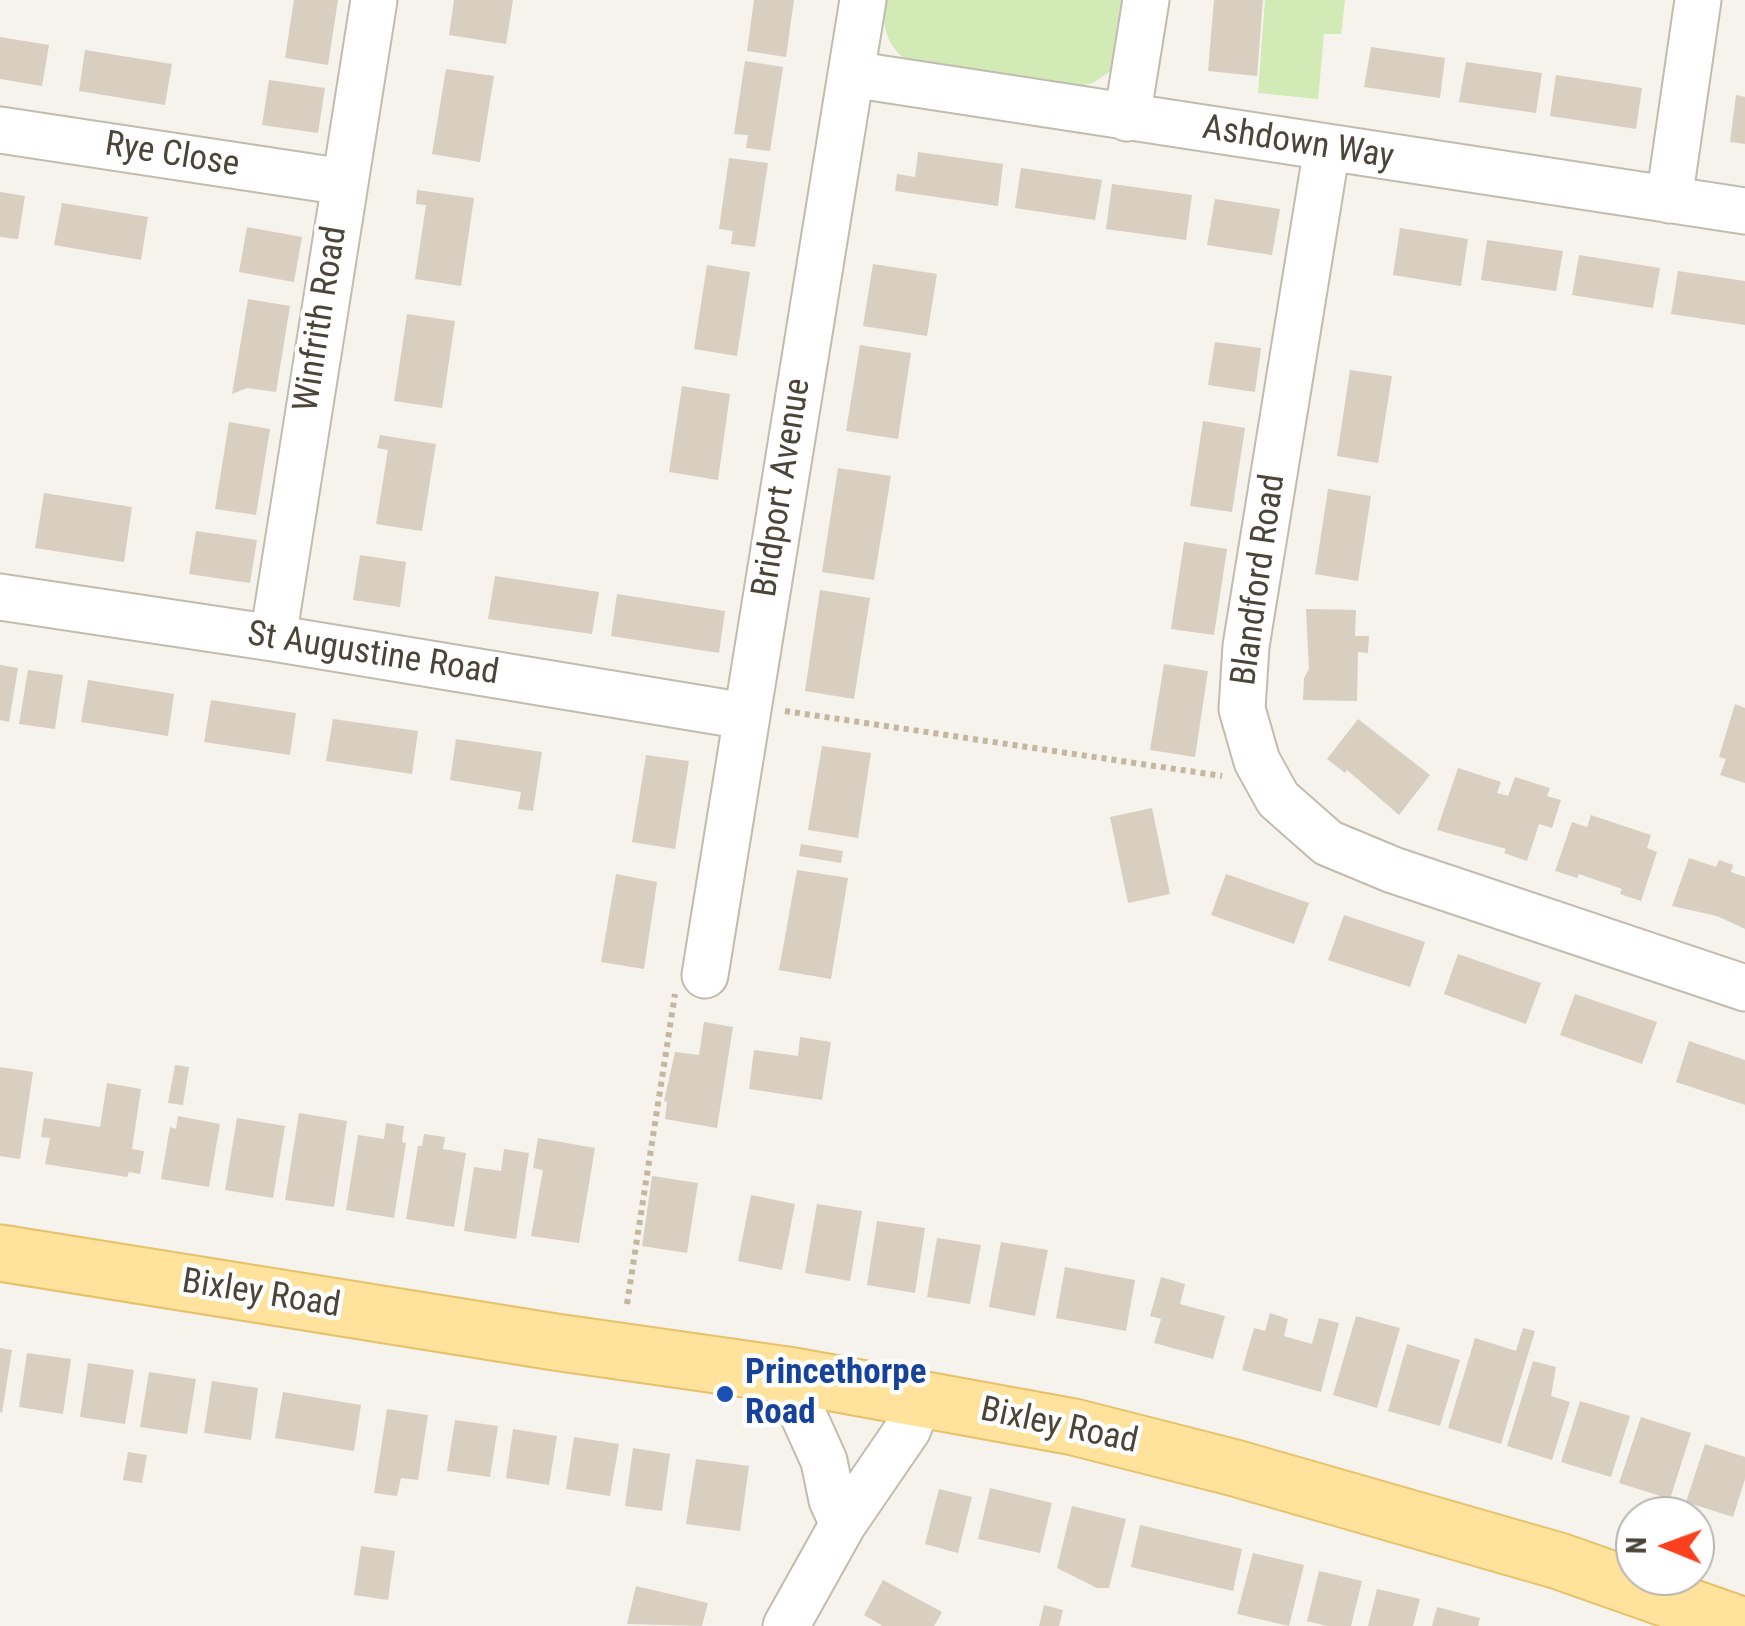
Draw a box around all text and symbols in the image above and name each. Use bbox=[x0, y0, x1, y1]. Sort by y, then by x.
street label: Ashdown Way bbox=[1199, 108, 1397, 180]
street label: Rye Close bbox=[102, 125, 242, 187]
street label: Winfrith Road bbox=[287, 223, 357, 415]
street label: Bridport Avenue bbox=[745, 376, 821, 600]
street label: Blandford Road bbox=[1224, 472, 1296, 688]
street label: St Augustine Road bbox=[244, 614, 502, 696]
street label: Bixley Road bbox=[179, 1262, 343, 1328]
place label: Princethorpe Road bbox=[745, 1353, 926, 1435]
marker: Princethorpe Road bbox=[714, 1383, 736, 1405]
street label: Bixley Road bbox=[977, 1390, 1141, 1464]
north arrow bbox=[1615, 1496, 1715, 1596]
text: N bbox=[1620, 1537, 1653, 1554]

